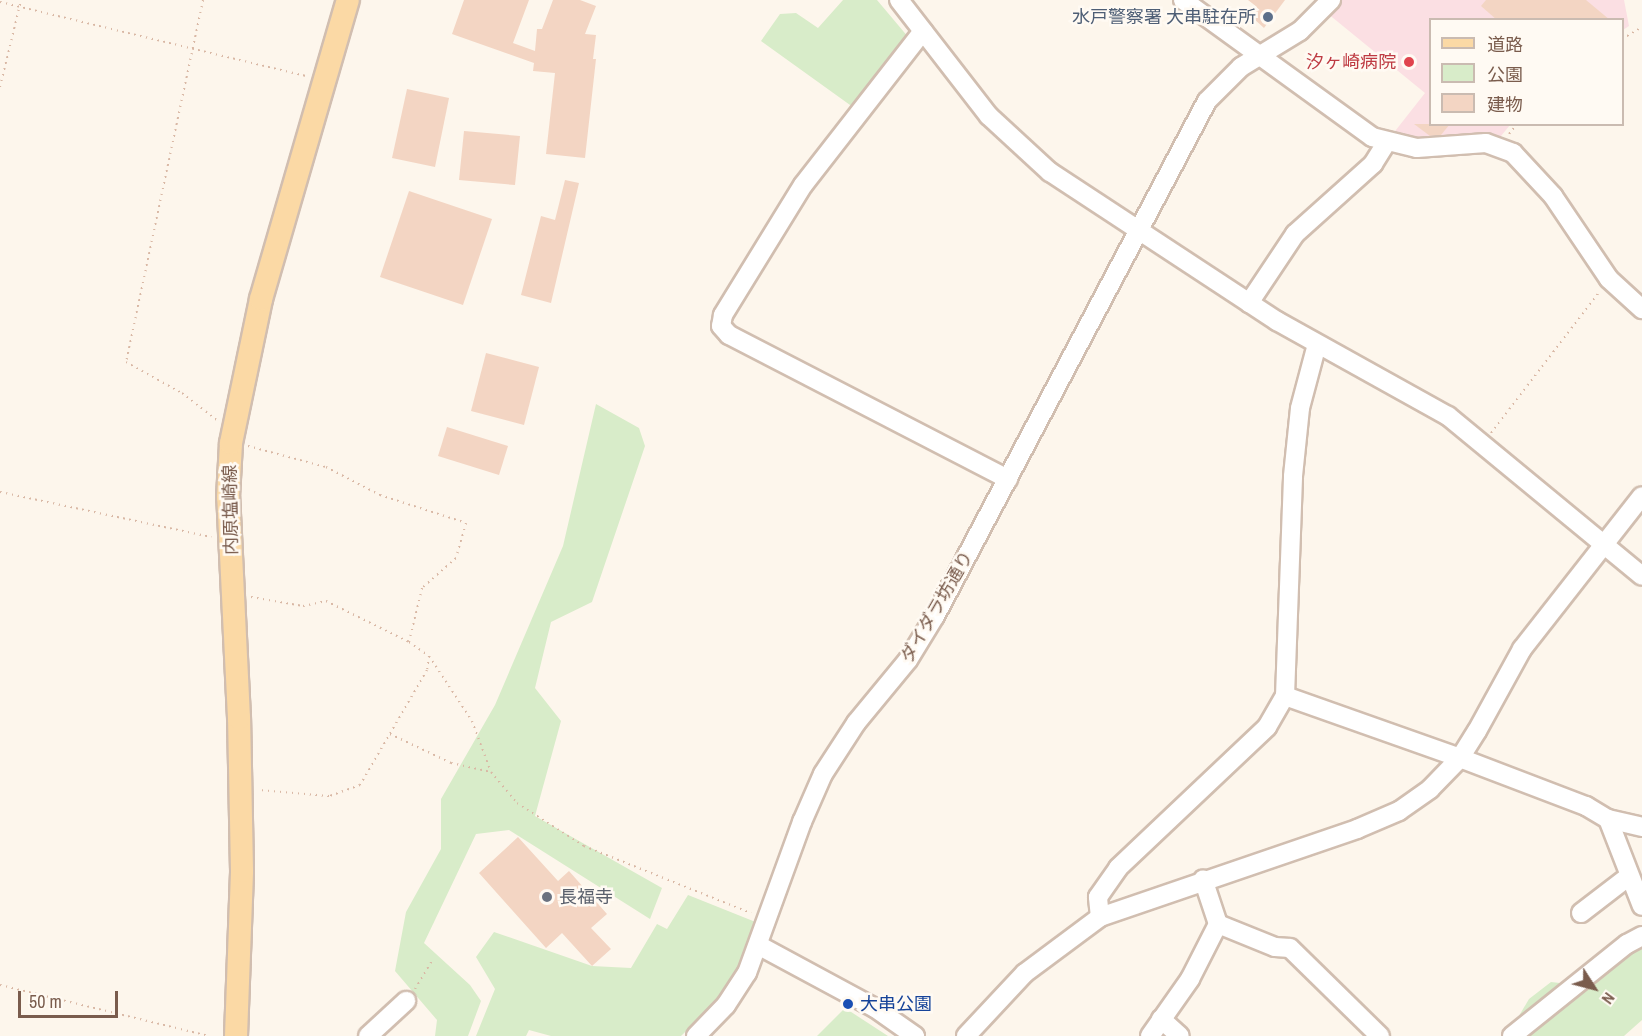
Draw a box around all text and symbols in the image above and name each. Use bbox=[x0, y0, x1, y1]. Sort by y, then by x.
place label: 水戸警察署 大串駐在所 bbox=[1072, 6, 1256, 28]
marker: 水戸警察署 大串駐在所 bbox=[1261, 10, 1275, 24]
legend bbox=[1429, 18, 1624, 126]
text: 道路 bbox=[1487, 32, 1523, 57]
place label: 汐ヶ崎病院 bbox=[1306, 51, 1396, 73]
marker: 汐ヶ崎病院 bbox=[1400, 53, 1418, 71]
text: 公園 bbox=[1487, 62, 1523, 87]
text: 建物 bbox=[1487, 92, 1523, 117]
street label: 内原塩崎線 bbox=[219, 465, 243, 555]
street label: ダイダラ坊通り bbox=[896, 547, 978, 667]
place label: 長福寺 bbox=[559, 886, 613, 908]
marker: 長福寺 bbox=[540, 890, 554, 904]
north arrow bbox=[1564, 958, 1624, 1018]
scale bar bbox=[21, 979, 122, 1017]
text: N bbox=[1597, 988, 1620, 1009]
text: 50 m bbox=[29, 989, 62, 1014]
place label: 大串公園 bbox=[860, 993, 932, 1015]
marker: 大串公園 bbox=[841, 997, 855, 1011]

